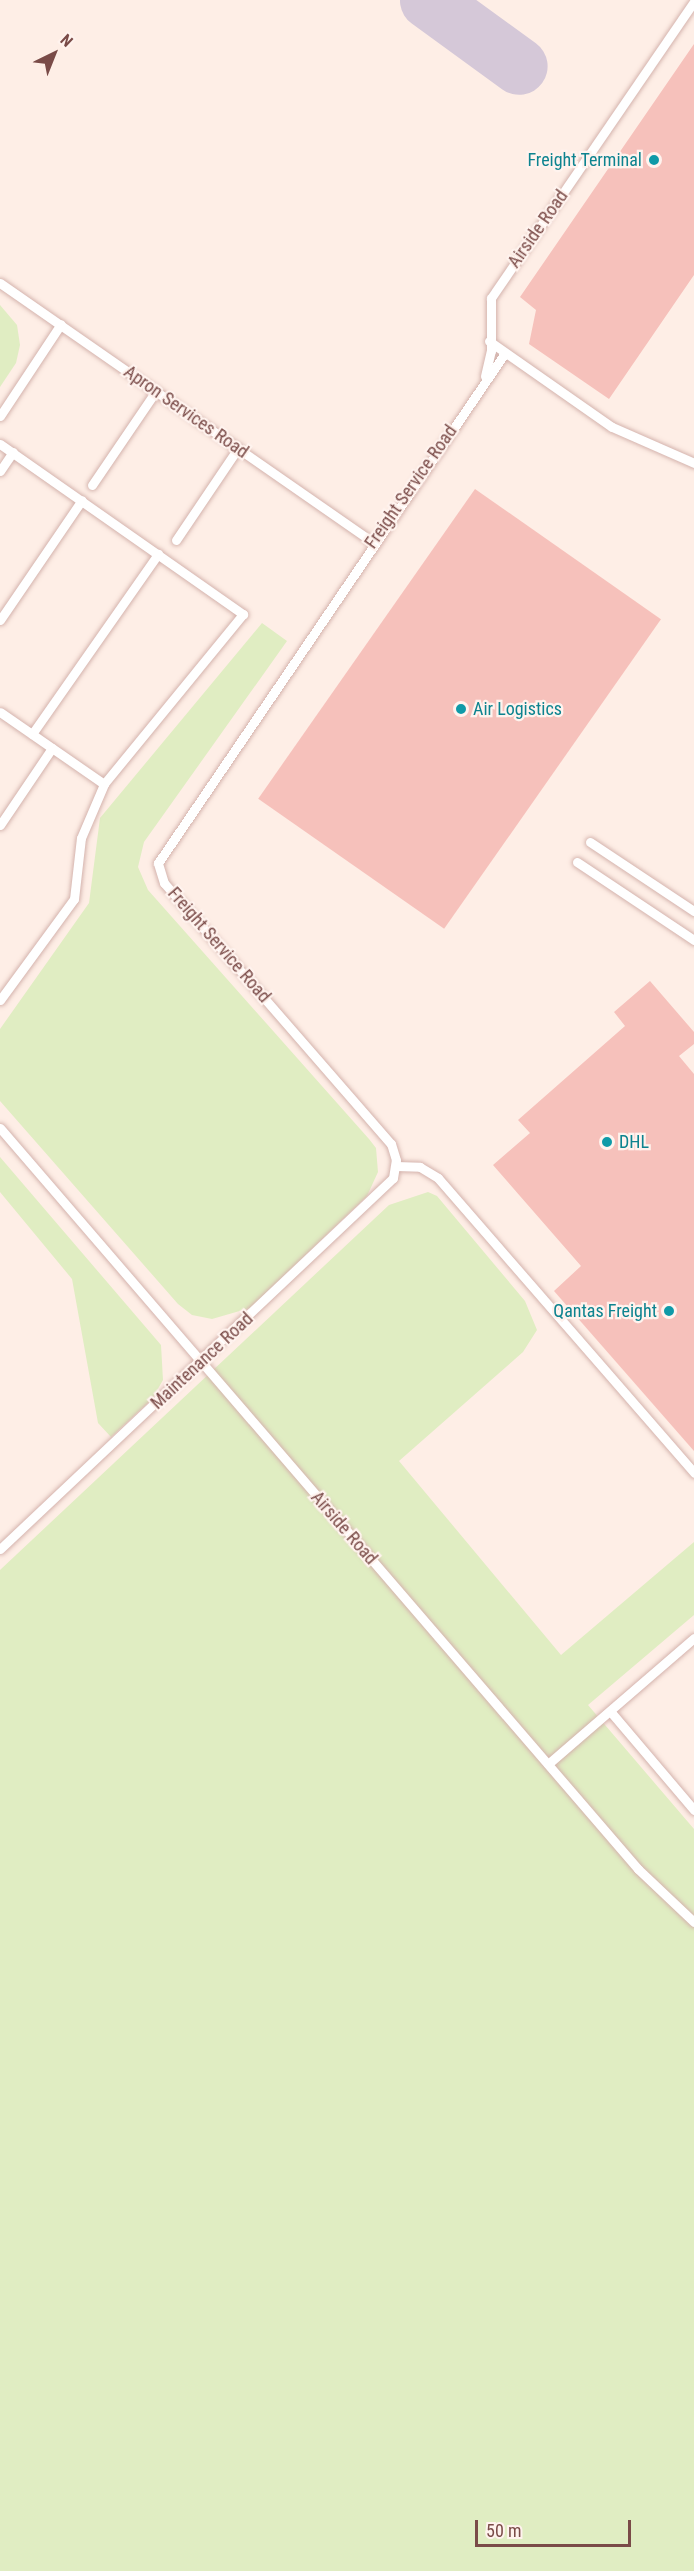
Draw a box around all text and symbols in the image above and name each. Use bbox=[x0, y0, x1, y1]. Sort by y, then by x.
north arrow bbox=[24, 24, 84, 84]
text: N bbox=[57, 30, 77, 51]
place label: Freight Terminal bbox=[527, 149, 642, 171]
marker: Freight Terminal bbox=[647, 153, 661, 167]
street label: Airside Road bbox=[503, 186, 573, 272]
street label: Apron Services Road bbox=[120, 361, 252, 463]
street label: Freight Service Road bbox=[360, 421, 462, 553]
place label: Air Logistics bbox=[473, 698, 562, 720]
marker: Air Logistics bbox=[454, 702, 468, 716]
street label: Freight Service Road bbox=[163, 883, 275, 1007]
place label: DHL bbox=[619, 1131, 649, 1153]
marker: DHL bbox=[600, 1135, 614, 1149]
place label: Qantas Freight bbox=[553, 1300, 657, 1322]
marker: Qantas Freight bbox=[662, 1304, 676, 1318]
street label: Maintenance Road bbox=[146, 1308, 258, 1414]
street label: Airside Road bbox=[306, 1487, 382, 1569]
scale bar bbox=[478, 2508, 634, 2546]
text: 50 m bbox=[486, 2520, 521, 2541]

